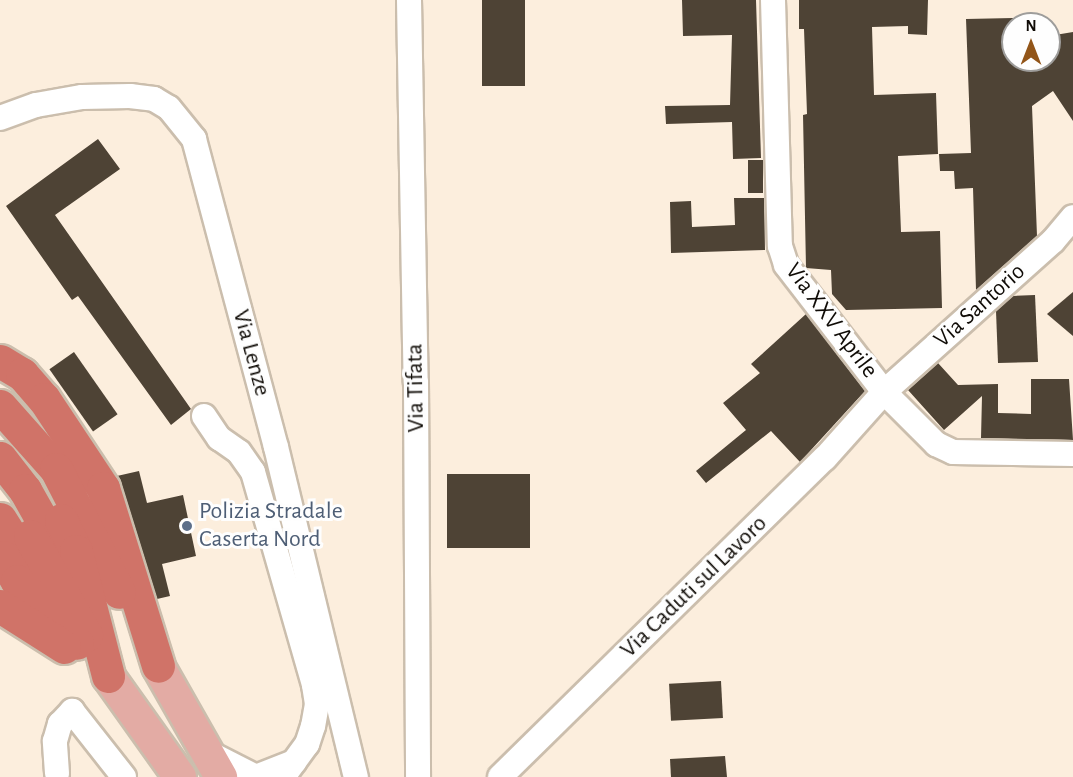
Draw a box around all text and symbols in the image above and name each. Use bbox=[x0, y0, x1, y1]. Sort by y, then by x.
north arrow bbox=[1001, 12, 1061, 72]
text: N bbox=[1025, 18, 1037, 34]
street label: Via XXV Aprile bbox=[778, 258, 884, 384]
street label: Via Santorio bbox=[928, 258, 1032, 354]
street label: Via Lenze bbox=[226, 307, 276, 399]
street label: Via Tifata bbox=[401, 343, 431, 433]
place label: Polizia Stradale Caserta Nord bbox=[199, 498, 343, 554]
street label: Via Caduti sul Lavoro bbox=[615, 510, 773, 664]
marker: Polizia Stradale Caserta Nord bbox=[180, 519, 194, 533]

